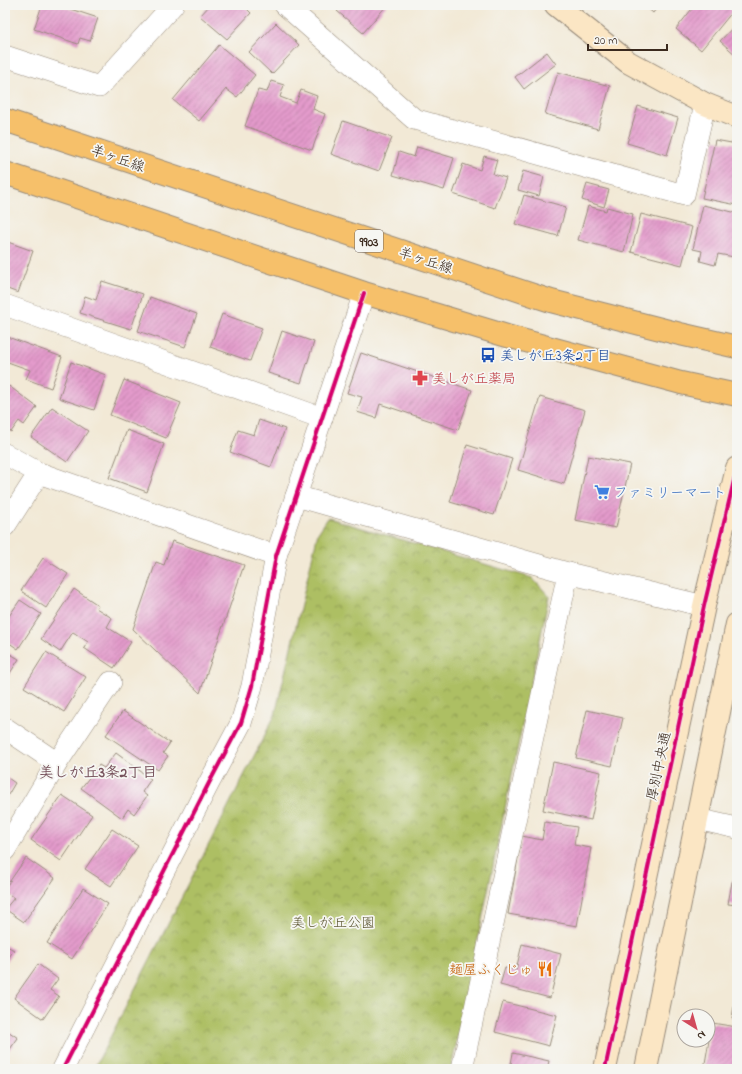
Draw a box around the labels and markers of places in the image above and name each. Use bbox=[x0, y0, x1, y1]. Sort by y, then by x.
bus stop icon: 美しが丘3条2丁目 bbox=[479, 346, 497, 364]
place label: 美しが丘3条2丁目 bbox=[500, 346, 611, 367]
pharmacy icon: 美しが丘薬局 bbox=[411, 369, 429, 387]
place label: 美しが丘薬局 bbox=[432, 369, 516, 390]
supermarket icon: ファミリーマート bbox=[593, 483, 611, 501]
place label: ファミリーマート bbox=[614, 483, 726, 504]
place label: 麺屋ふくじゅ bbox=[449, 960, 533, 981]
restaurant icon: 麺屋ふくじゅ bbox=[536, 960, 554, 978]

